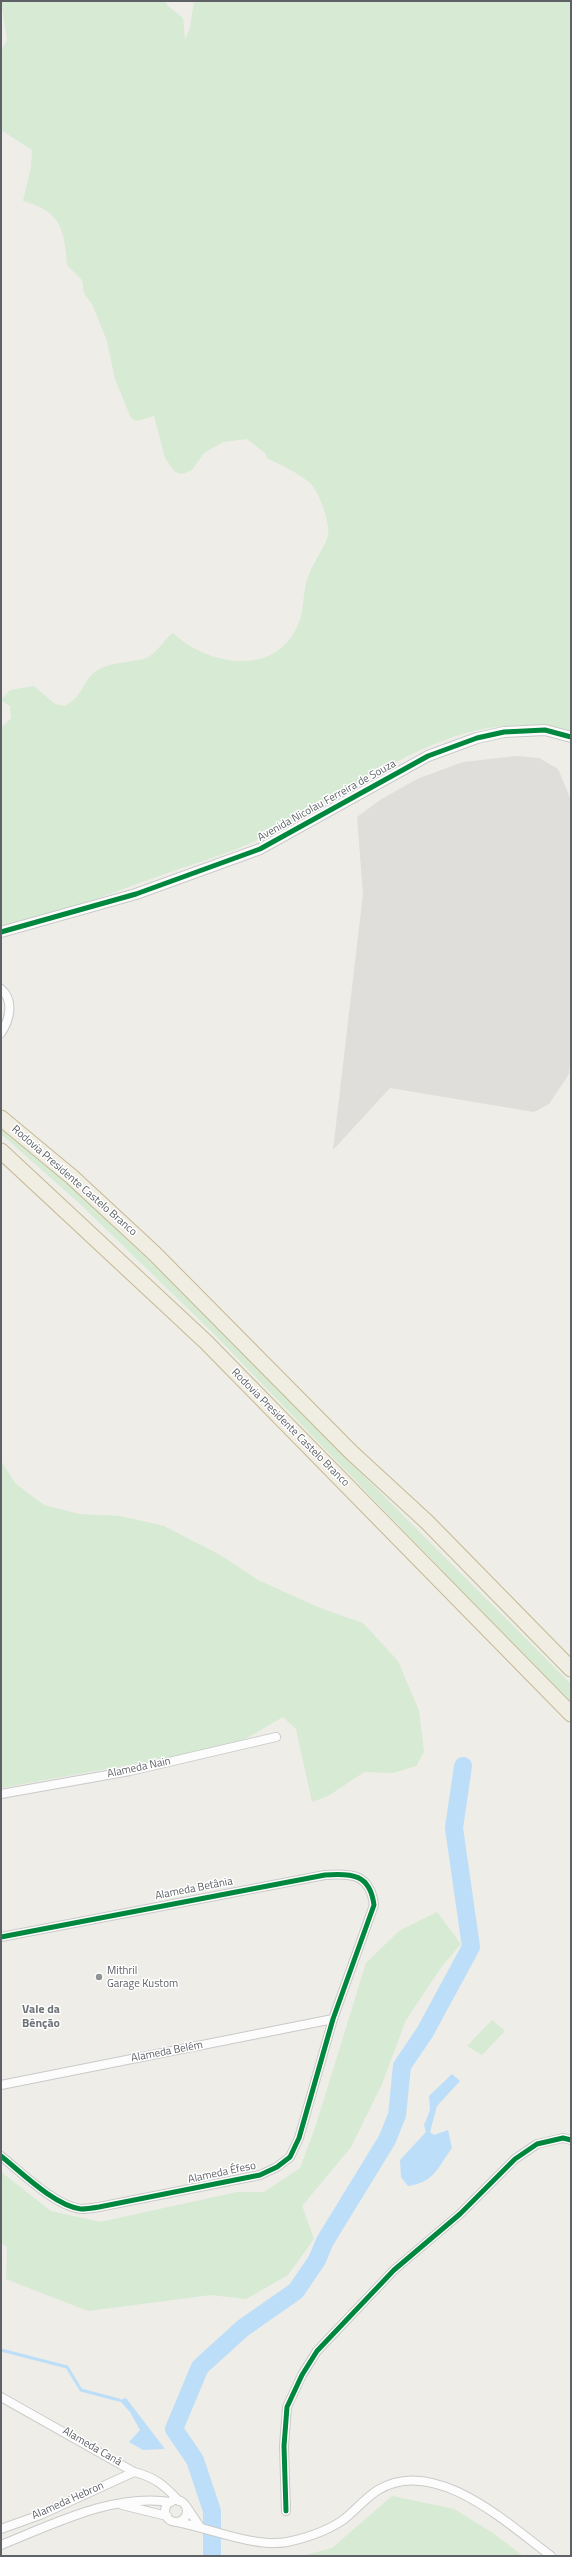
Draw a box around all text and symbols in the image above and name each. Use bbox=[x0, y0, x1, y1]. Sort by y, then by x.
street label: Avenida Nicolau Ferreira de Souza bbox=[256, 757, 398, 845]
street label: Rodovia Presidente Castelo Branco bbox=[9, 1123, 139, 1239]
street label: Rodovia Presidente Castelo Branco bbox=[228, 1366, 352, 1490]
street label: Alameda Nain bbox=[106, 1755, 172, 1781]
street label: Alameda Betânia bbox=[154, 1875, 234, 1903]
place label: Mithril Garage Kustom bbox=[107, 1964, 178, 1990]
marker: Mithril Garage Kustom bbox=[94, 1972, 104, 1982]
district label: Vale da Bênção bbox=[22, 2003, 60, 2031]
street label: Alameda Belém bbox=[130, 2039, 204, 2065]
street label: Alameda Éfeso bbox=[187, 2159, 257, 2187]
street label: Alameda Caná bbox=[60, 2425, 124, 2469]
street label: Alameda Hebron bbox=[30, 2479, 106, 2523]

